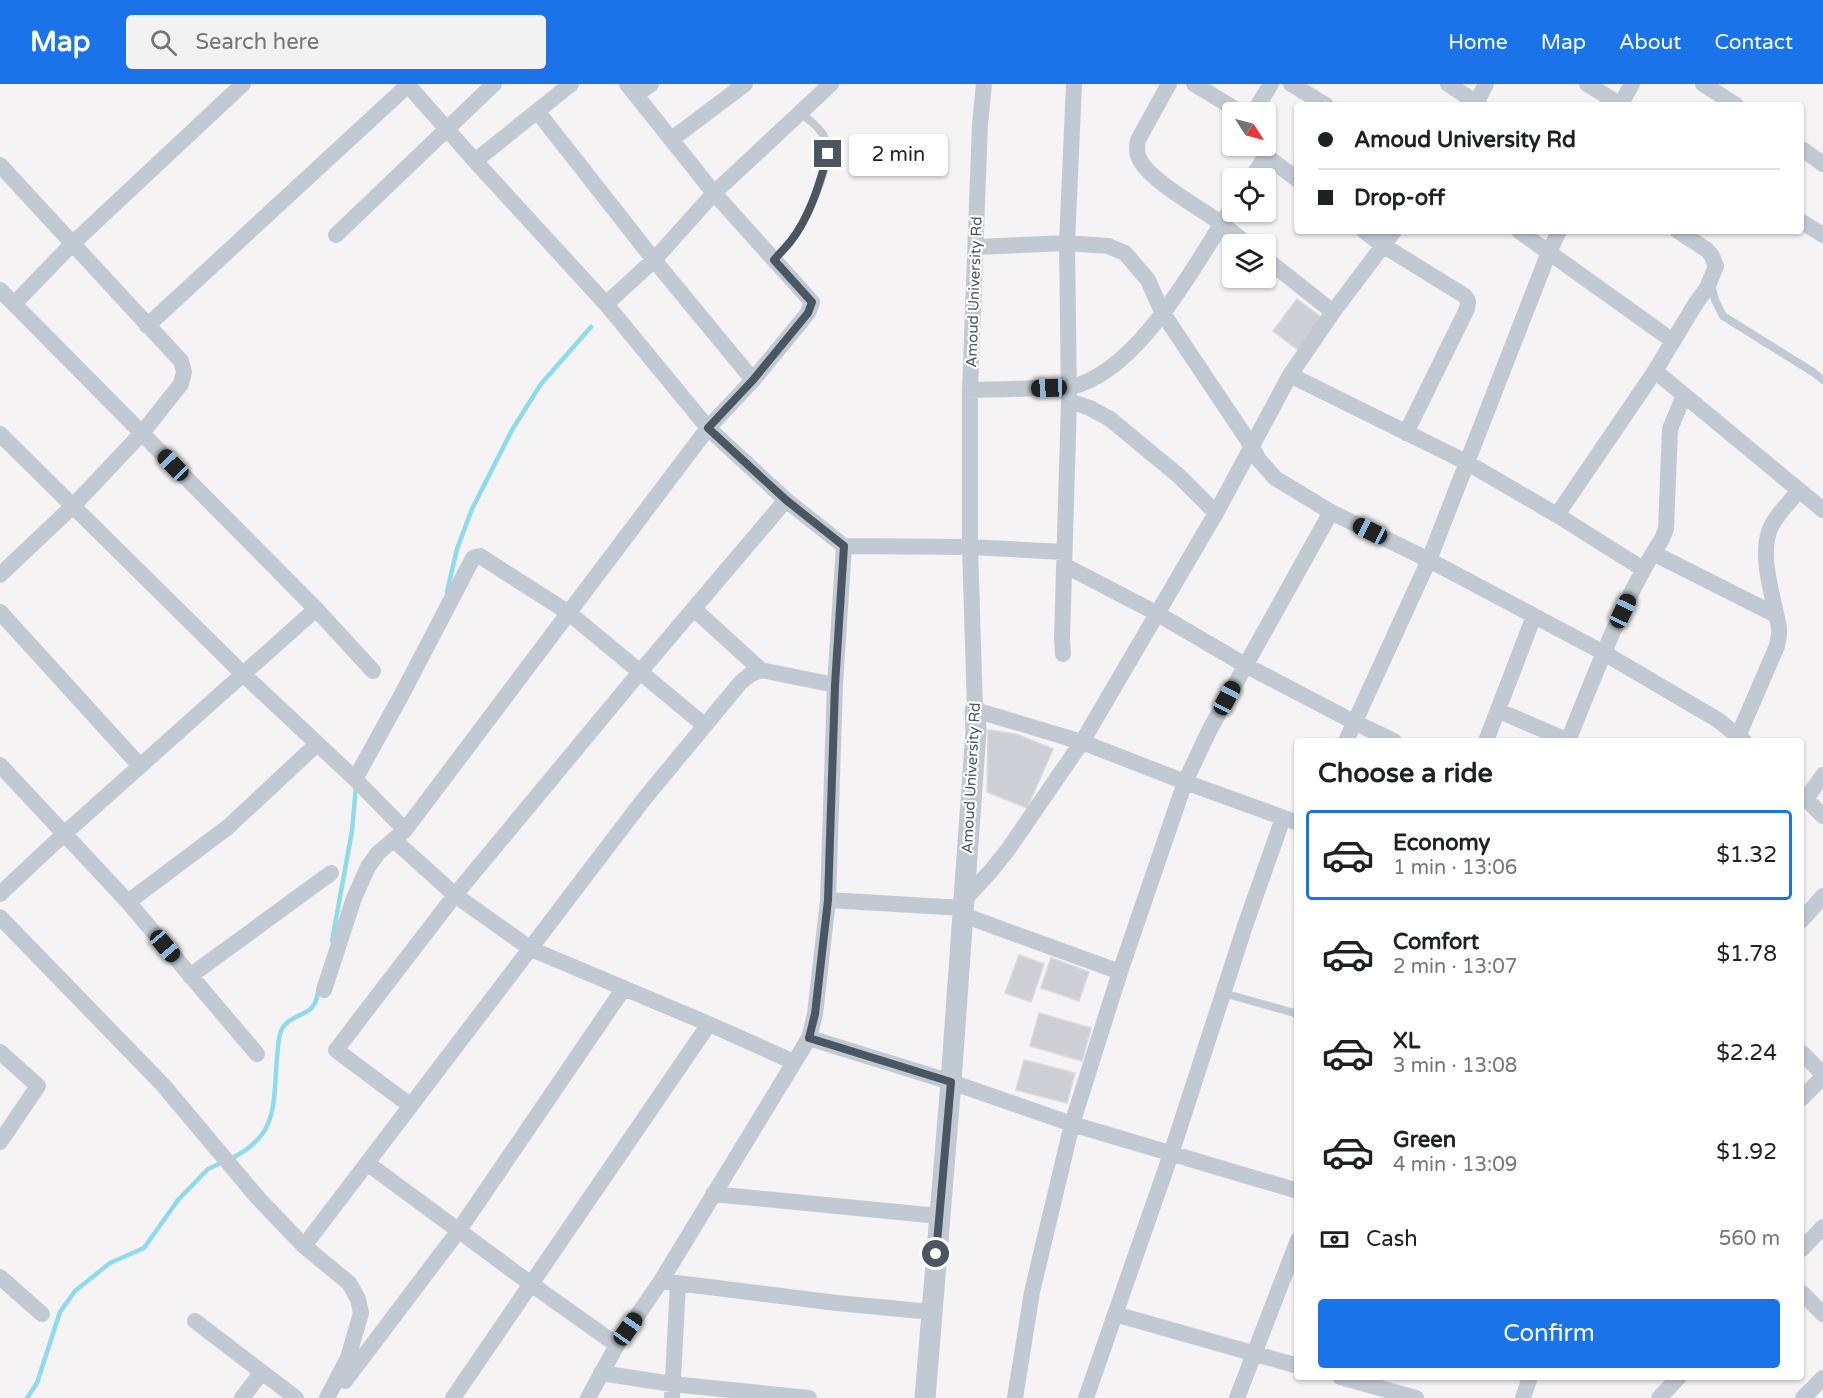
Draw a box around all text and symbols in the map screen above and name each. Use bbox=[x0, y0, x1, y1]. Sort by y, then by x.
search box bbox=[126, 15, 546, 69]
text: Map bbox=[30, 25, 90, 59]
icon: search bbox=[147, 26, 180, 59]
text: Search here bbox=[195, 29, 319, 55]
text: Home bbox=[1448, 30, 1508, 55]
text: Map bbox=[1541, 30, 1586, 55]
text: About bbox=[1619, 30, 1681, 55]
text: Contact bbox=[1714, 30, 1793, 55]
north arrow bbox=[1222, 102, 1276, 156]
map controls bbox=[1222, 102, 1276, 288]
text: Amoud University Rd bbox=[1354, 127, 1576, 153]
callout: 2 min bbox=[849, 133, 948, 175]
route end bbox=[814, 140, 841, 167]
text: 2 min bbox=[872, 143, 925, 167]
button: locate bbox=[1222, 168, 1276, 222]
text: Drop-off bbox=[1354, 185, 1445, 211]
street label: Amoud University Rd bbox=[962, 216, 986, 368]
button: layers bbox=[1222, 234, 1276, 288]
car bbox=[1031, 378, 1067, 398]
car bbox=[154, 446, 192, 484]
car bbox=[1350, 515, 1390, 547]
car bbox=[1607, 591, 1639, 631]
car bbox=[1211, 678, 1243, 718]
street label: Amoud University Rd bbox=[958, 702, 984, 854]
text: Choose a ride bbox=[1318, 757, 1493, 790]
icon: car bbox=[1321, 828, 1375, 882]
text: Economy bbox=[1393, 830, 1490, 856]
text: $1.32 bbox=[1716, 842, 1777, 868]
text: 1 min · 13:06 bbox=[1393, 856, 1517, 880]
car bbox=[147, 926, 183, 966]
icon: car bbox=[1321, 927, 1375, 981]
text: Comfort bbox=[1393, 929, 1479, 955]
text: $1.78 bbox=[1716, 941, 1777, 967]
text: 2 min · 13:07 bbox=[1393, 955, 1517, 979]
icon: car bbox=[1321, 1026, 1375, 1080]
text: XL bbox=[1393, 1028, 1420, 1054]
text: $2.24 bbox=[1716, 1040, 1777, 1066]
text: 3 min · 13:08 bbox=[1393, 1054, 1517, 1078]
icon: car bbox=[1321, 1125, 1375, 1179]
text: Green bbox=[1393, 1127, 1456, 1153]
text: $1.92 bbox=[1716, 1139, 1777, 1165]
text: 4 min · 13:09 bbox=[1393, 1153, 1517, 1177]
icon: cash bbox=[1318, 1223, 1351, 1256]
text: Cash bbox=[1366, 1226, 1418, 1252]
text: 560 m bbox=[1719, 1227, 1780, 1251]
route start bbox=[922, 1240, 949, 1267]
button: Confirm bbox=[1318, 1299, 1780, 1368]
car bbox=[610, 1309, 646, 1349]

